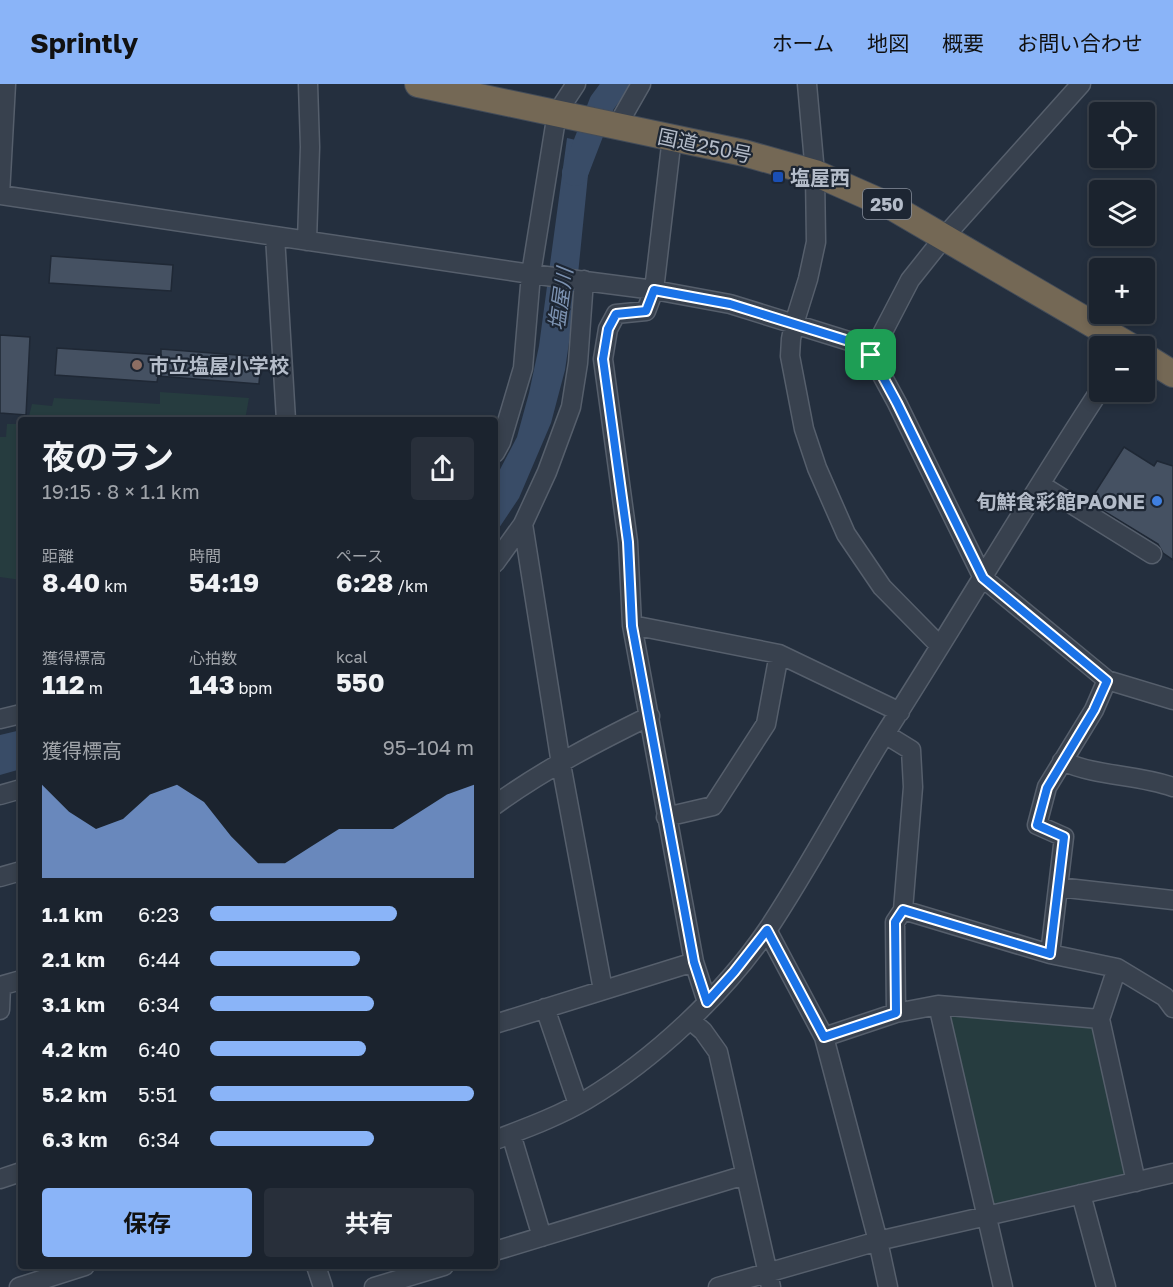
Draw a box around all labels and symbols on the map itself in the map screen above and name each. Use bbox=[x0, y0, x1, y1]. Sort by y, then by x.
street label: 国道250号 bbox=[656, 123, 754, 167]
place label: 塩屋西 bbox=[790, 165, 850, 189]
marker: 塩屋西 bbox=[771, 170, 785, 184]
road number: 250 bbox=[863, 189, 911, 219]
water label: 塩屋川 bbox=[543, 264, 578, 332]
pin bbox=[845, 329, 896, 380]
place label: 市立塩屋小学校 bbox=[149, 353, 289, 377]
marker: 市立塩屋小学校 bbox=[130, 358, 144, 372]
place label: 旬鮮食彩館PAONE bbox=[976, 489, 1145, 513]
marker: 旬鮮食彩館PAONE bbox=[1150, 494, 1164, 508]

